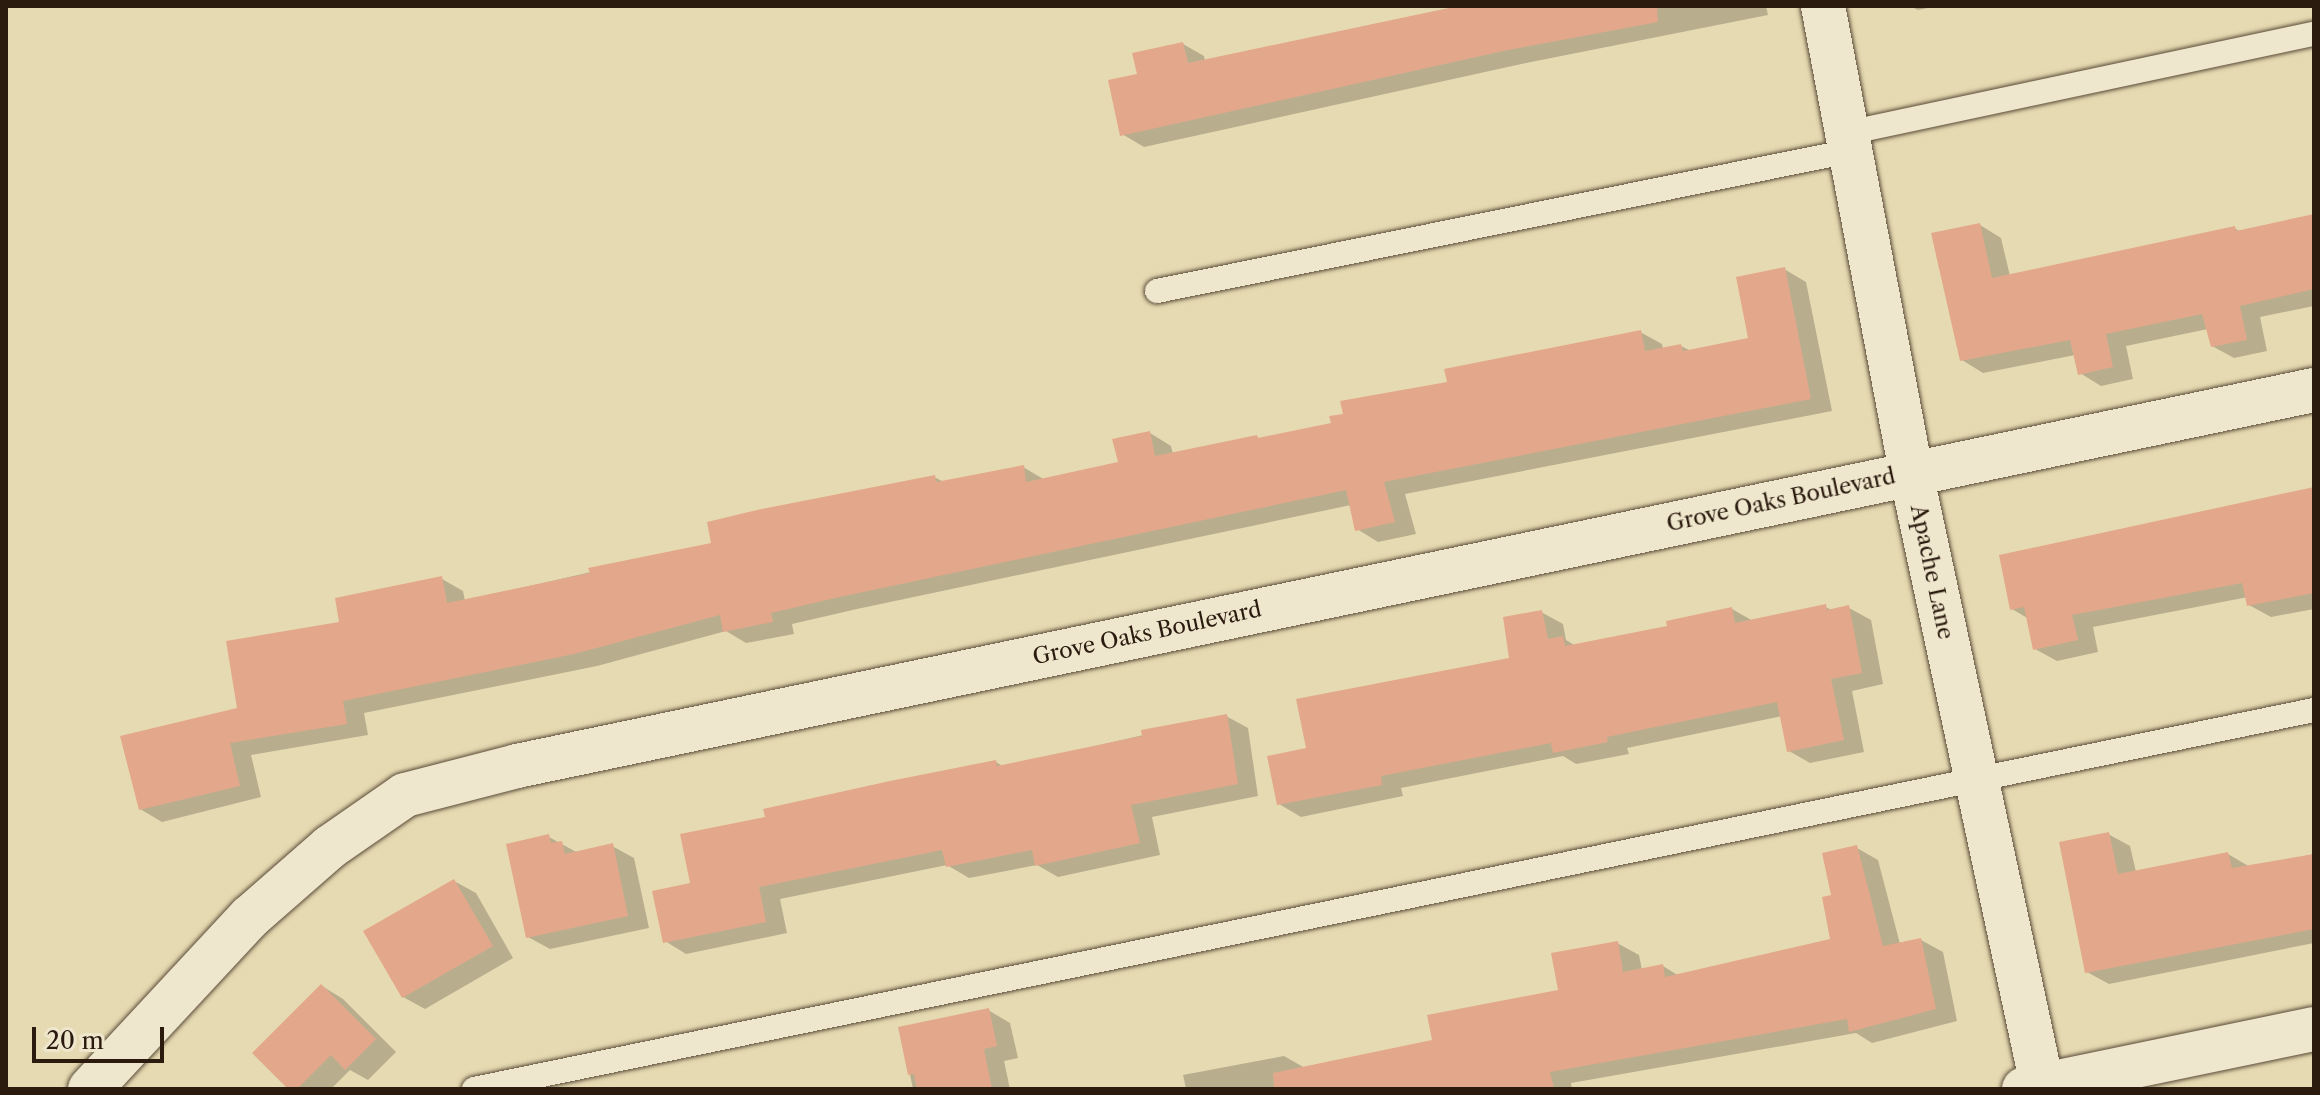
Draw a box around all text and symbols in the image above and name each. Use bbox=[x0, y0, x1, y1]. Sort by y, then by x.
street label: Grove Oaks Boulevard bbox=[1664, 463, 1898, 537]
street label: Apache Lane bbox=[1905, 502, 1959, 642]
street label: Grove Oaks Boulevard bbox=[1030, 596, 1264, 670]
scale bar bbox=[36, 1011, 168, 1061]
text: 20 m bbox=[46, 1026, 104, 1055]

